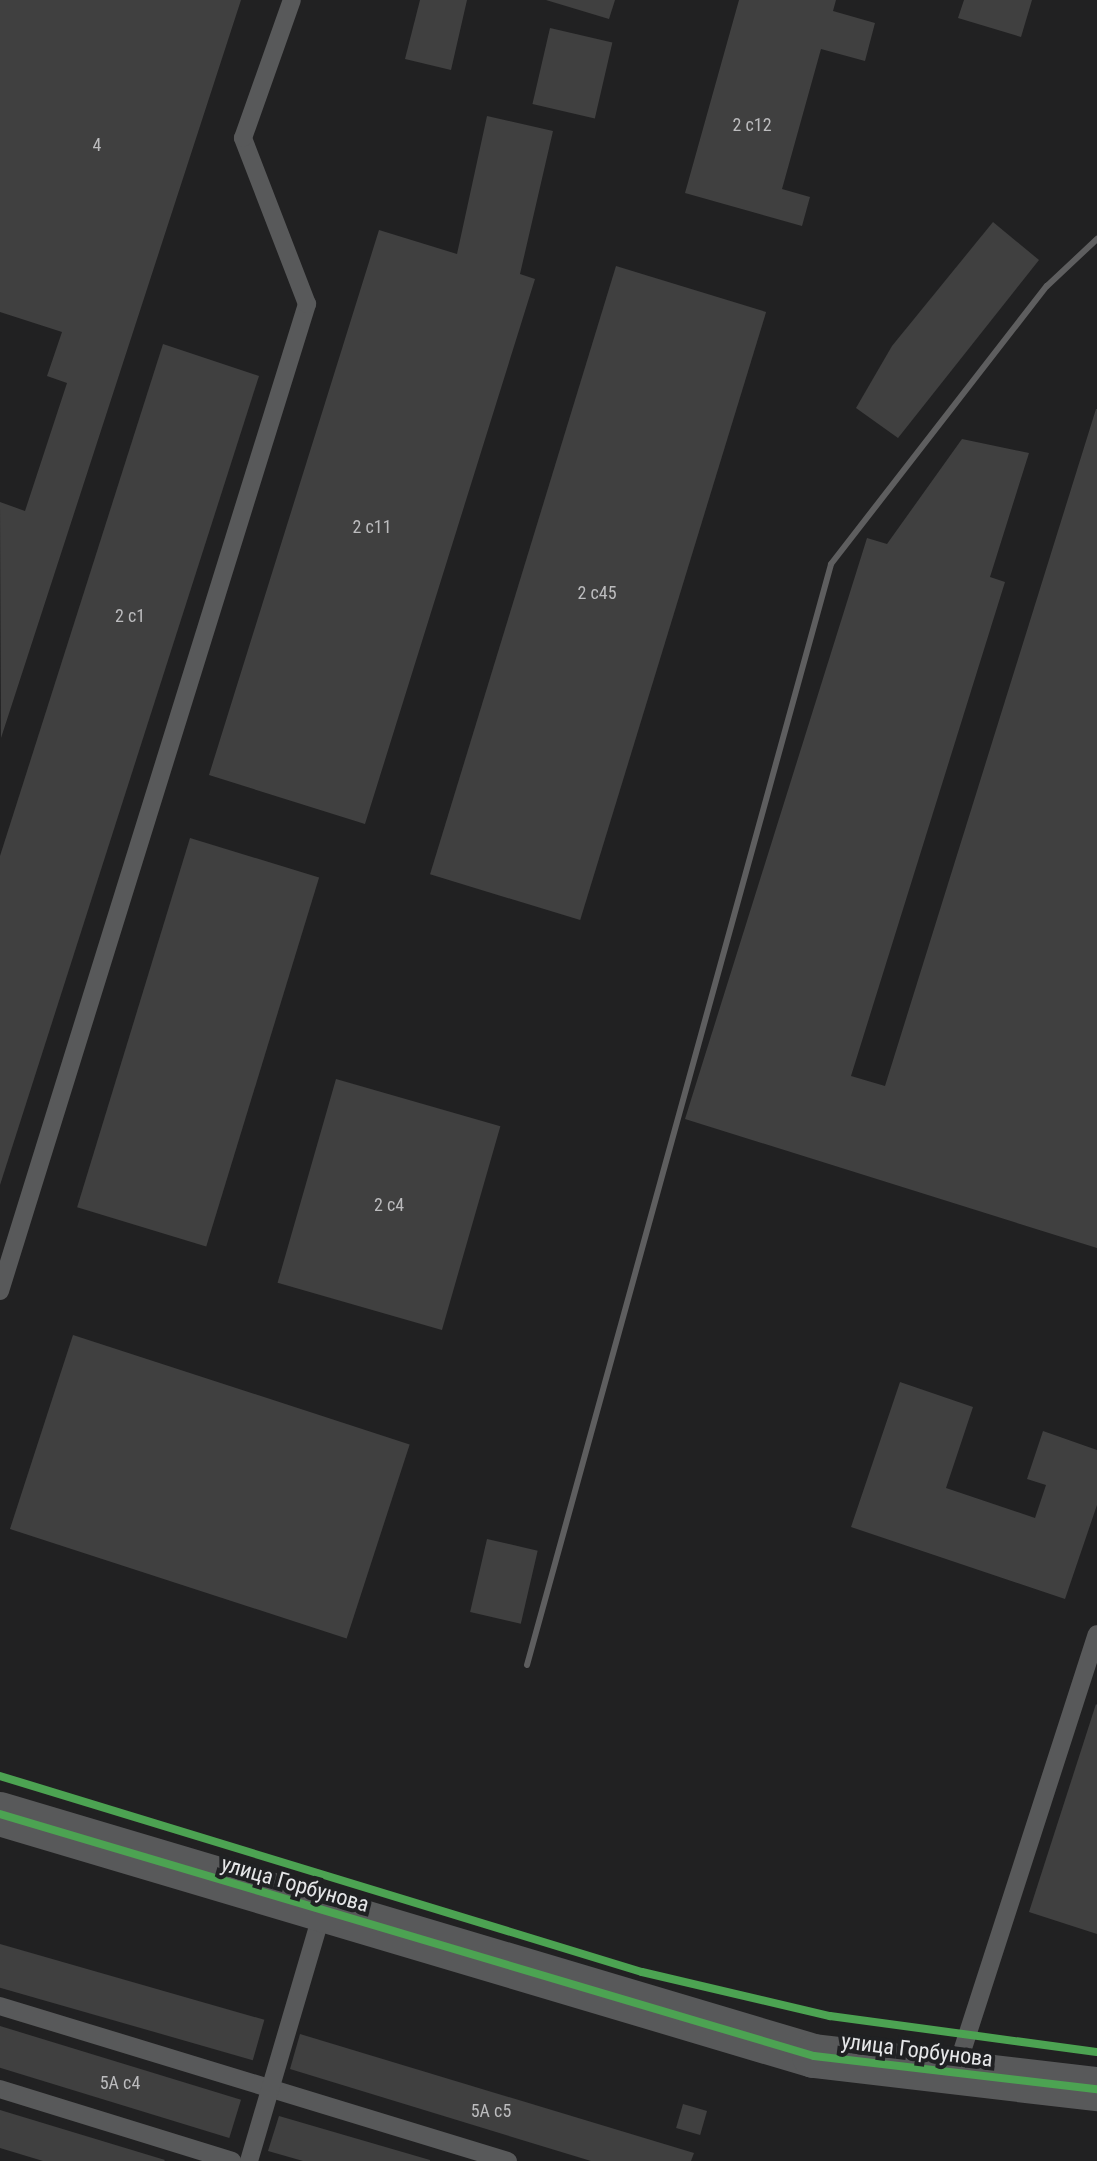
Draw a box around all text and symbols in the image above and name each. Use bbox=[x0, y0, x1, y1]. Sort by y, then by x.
house number: 2 с12 bbox=[732, 114, 772, 136]
house number: 4 bbox=[93, 134, 101, 156]
house number: 2 с11 bbox=[352, 516, 392, 538]
house number: 2 с45 bbox=[577, 582, 617, 604]
house number: 2 с1 bbox=[115, 605, 145, 627]
house number: 2 с4 bbox=[374, 1194, 404, 1216]
street label: улица Горбунова bbox=[218, 1850, 372, 1918]
street label: улица Горбунова bbox=[840, 2028, 994, 2072]
house number: 5А с4 bbox=[100, 2072, 140, 2094]
house number: 5А с5 bbox=[471, 2100, 511, 2122]

